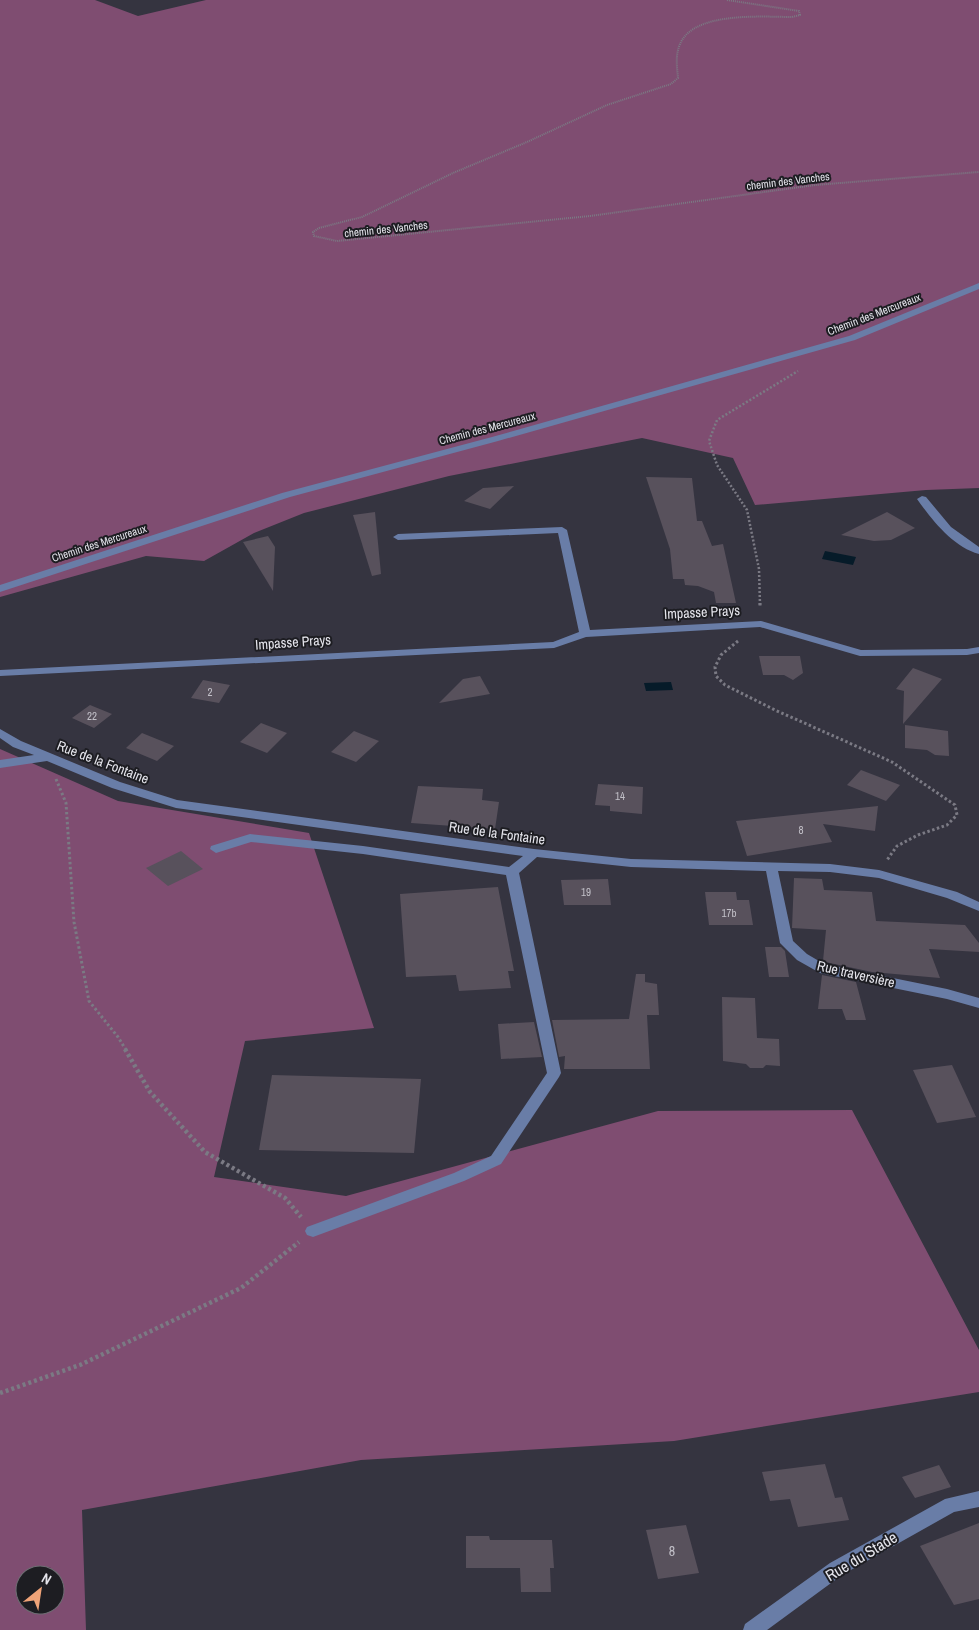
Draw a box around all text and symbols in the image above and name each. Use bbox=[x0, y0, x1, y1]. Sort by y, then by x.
street label: chemin des Vanches bbox=[746, 169, 831, 193]
street label: chemin des Vanches bbox=[344, 218, 429, 240]
street label: Chemin des Mercureaux bbox=[825, 290, 923, 338]
street label: Chemin des Mercureaux bbox=[437, 408, 537, 448]
street label: Chemin des Mercureaux bbox=[50, 521, 149, 565]
street label: Impasse Prays bbox=[664, 601, 741, 623]
street label: Impasse Prays bbox=[255, 630, 332, 654]
house number: 2 bbox=[207, 685, 213, 699]
house number: 22 bbox=[87, 709, 97, 723]
street label: Rue de la Fontaine bbox=[54, 736, 152, 788]
house number: 14 bbox=[615, 789, 625, 803]
street label: Rue de la Fontaine bbox=[448, 817, 546, 849]
house number: 8 bbox=[798, 823, 804, 837]
house number: 19 bbox=[581, 885, 591, 899]
house number: 17b bbox=[721, 906, 737, 920]
street label: Rue traversière bbox=[815, 956, 897, 992]
street label: Rue du Stade bbox=[821, 1526, 901, 1586]
house number: 8 bbox=[669, 1542, 675, 1560]
north arrow bbox=[15, 1565, 65, 1615]
text: N bbox=[38, 1569, 55, 1589]

